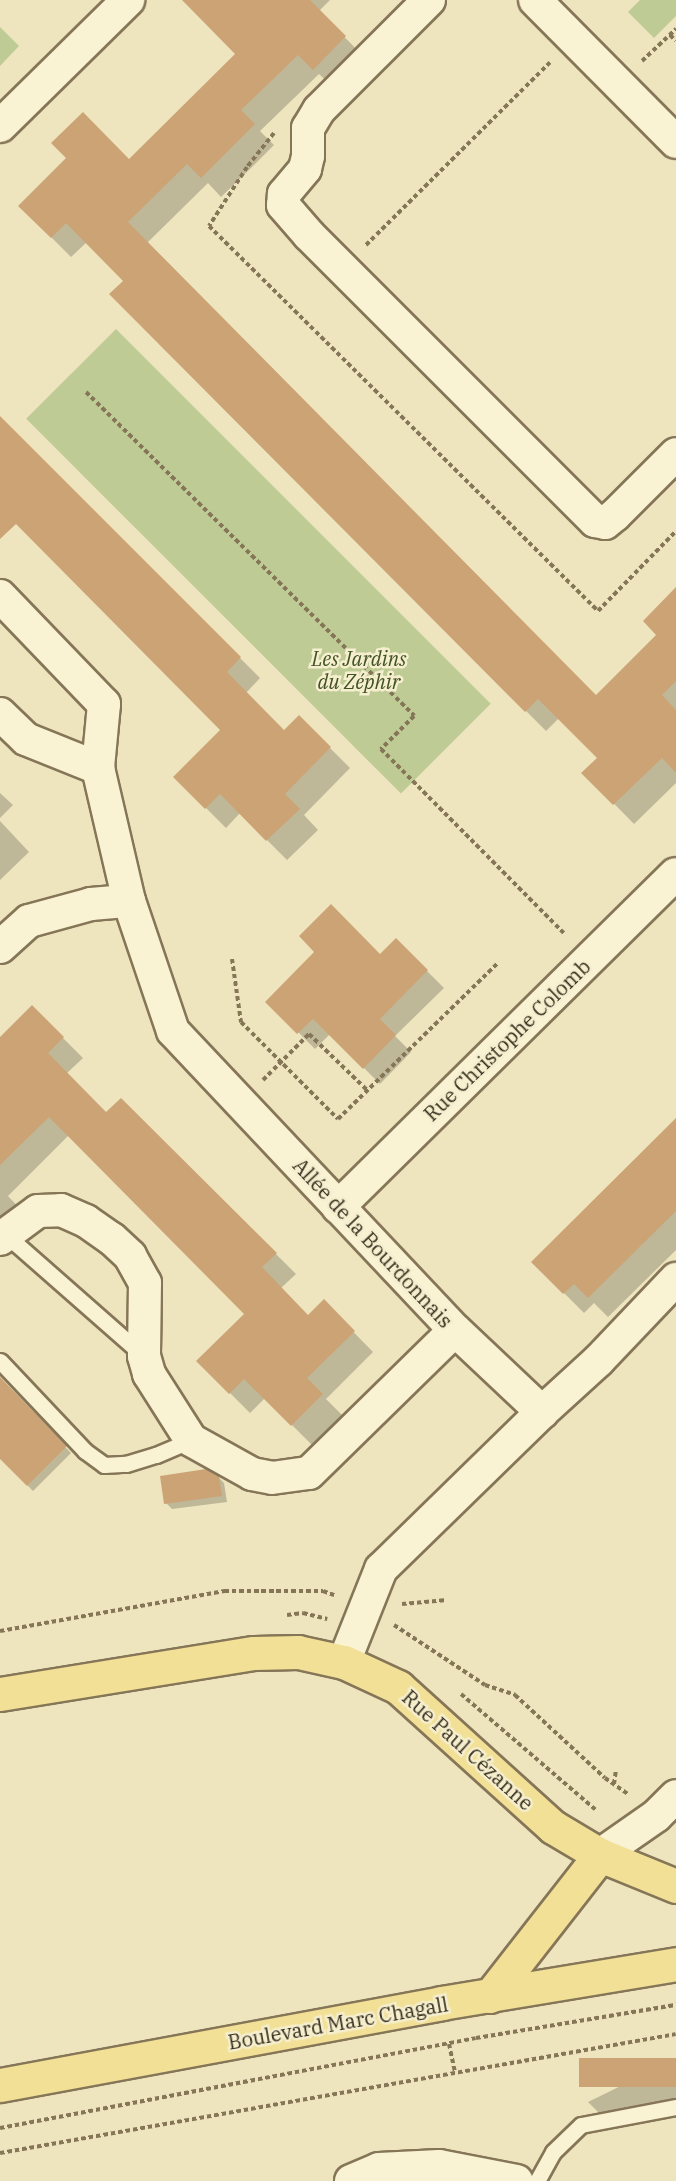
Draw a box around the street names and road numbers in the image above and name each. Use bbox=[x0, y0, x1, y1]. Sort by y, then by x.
street label: Rue Christophe Colomb bbox=[419, 954, 595, 1126]
street label: Allée de la Bourdonnais bbox=[288, 1153, 458, 1333]
street label: Rue Paul Cézanne bbox=[398, 1685, 538, 1815]
street label: Boulevard Marc Chagall bbox=[226, 1992, 450, 2054]

